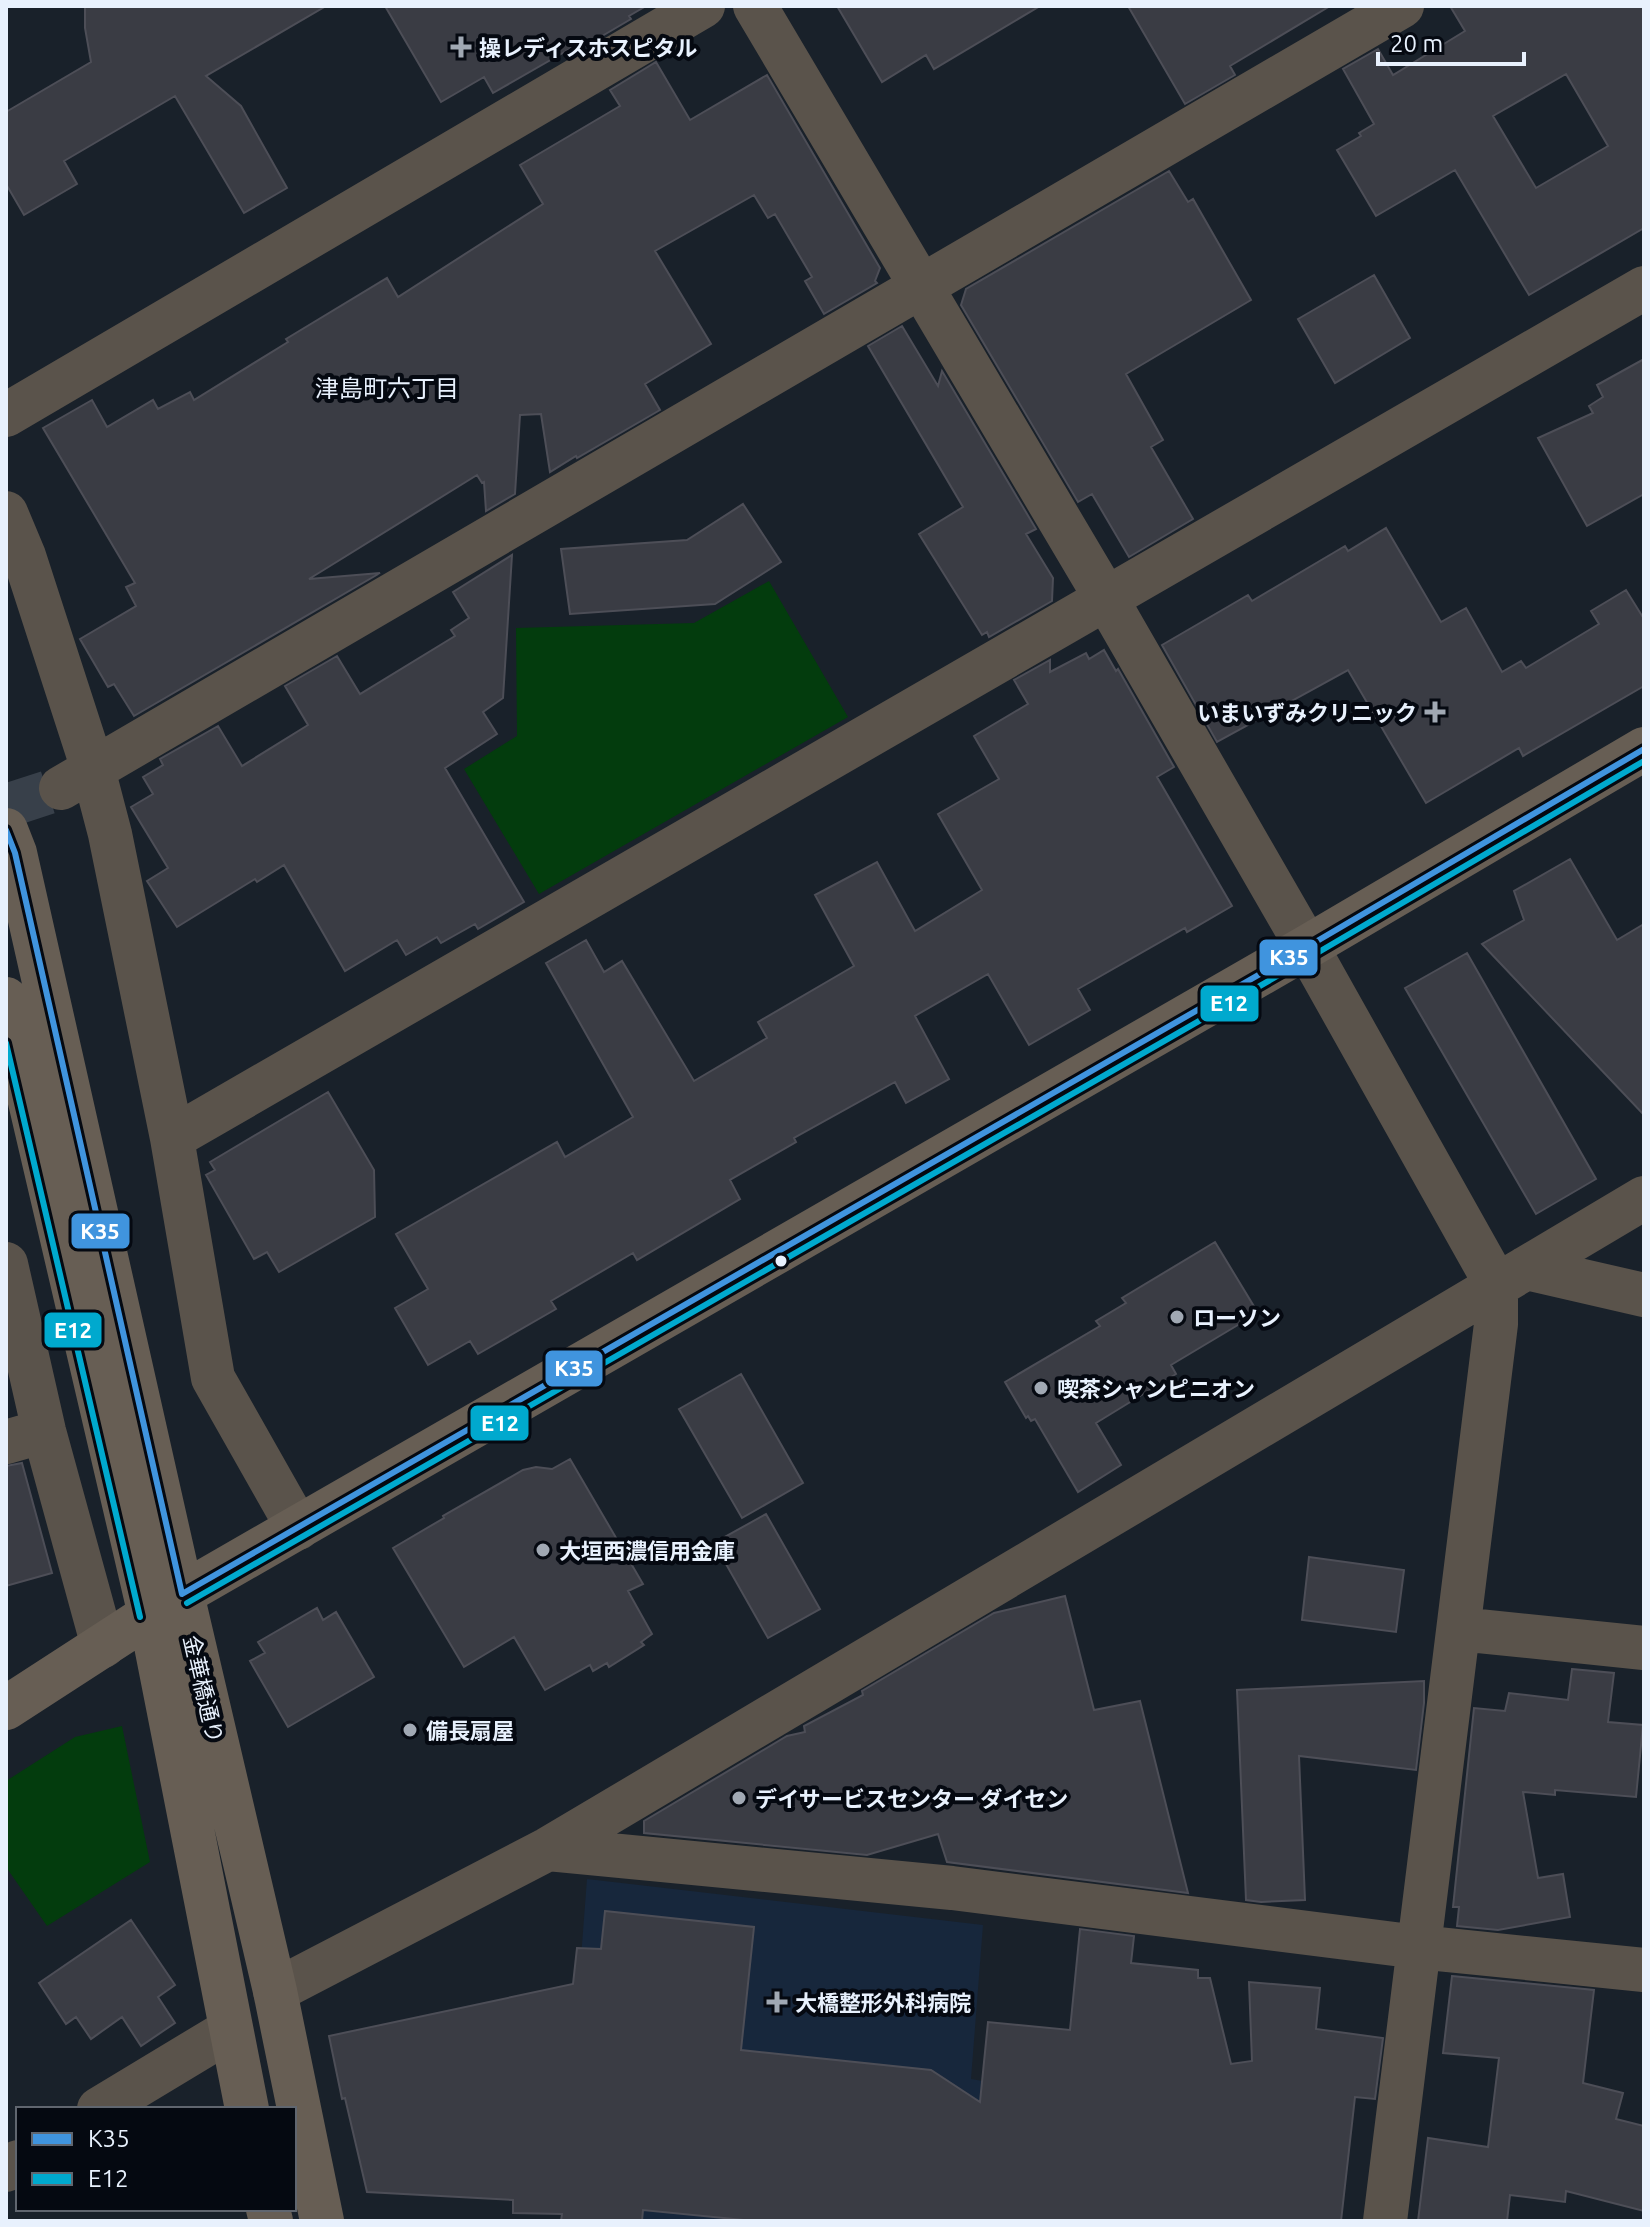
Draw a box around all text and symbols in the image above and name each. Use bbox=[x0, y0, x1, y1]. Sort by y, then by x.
scale bar bbox=[1378, 16, 1524, 66]
text: 20 m bbox=[1390, 30, 1443, 57]
place label: 操レディスホスピタル bbox=[479, 35, 697, 60]
marker: 操レディスホスピタル bbox=[450, 36, 472, 58]
district label: 津島町六丁目 bbox=[315, 375, 459, 402]
place label: いまいずみクリニック bbox=[1197, 700, 1417, 725]
marker: いまいずみクリニック bbox=[1424, 701, 1446, 723]
line badge: K35 bbox=[1258, 938, 1319, 977]
text: K35 bbox=[1269, 944, 1309, 969]
line badge: E12 bbox=[1199, 984, 1260, 1023]
text: E12 bbox=[1210, 990, 1248, 1015]
line badge: K35 bbox=[70, 1212, 131, 1250]
text: K35 bbox=[80, 1218, 120, 1243]
unlabelled marker bbox=[773, 1253, 789, 1269]
place label: ローソン bbox=[1193, 1305, 1281, 1330]
marker: ローソン bbox=[1168, 1308, 1186, 1326]
line badge: E12 bbox=[43, 1311, 103, 1349]
text: E12 bbox=[54, 1317, 92, 1342]
line badge: K35 bbox=[544, 1349, 604, 1388]
text: K35 bbox=[554, 1355, 594, 1380]
place label: 喫茶シャンピニオン bbox=[1057, 1376, 1255, 1401]
marker: 喫茶シャンピニオン bbox=[1032, 1379, 1050, 1397]
line badge: E12 bbox=[469, 1404, 530, 1442]
text: E12 bbox=[481, 1410, 519, 1435]
place label: 大垣西濃信用金庫 bbox=[559, 1538, 735, 1563]
marker: 大垣西濃信用金庫 bbox=[534, 1541, 552, 1559]
street label: 金華橋通り bbox=[179, 1633, 229, 1745]
place label: 備長扇屋 bbox=[426, 1718, 514, 1743]
marker: 備長扇屋 bbox=[401, 1721, 419, 1739]
place label: デイサービスセンター ダイセン bbox=[755, 1786, 1068, 1811]
marker: デイサービスセンター ダイセン bbox=[730, 1789, 748, 1807]
place label: 大橋整形外科病院 bbox=[795, 1990, 971, 2015]
marker: 大橋整形外科病院 bbox=[766, 1991, 788, 2013]
legend bbox=[16, 2107, 296, 2211]
text: K35 bbox=[88, 2125, 130, 2152]
text: E12 bbox=[88, 2165, 129, 2192]

